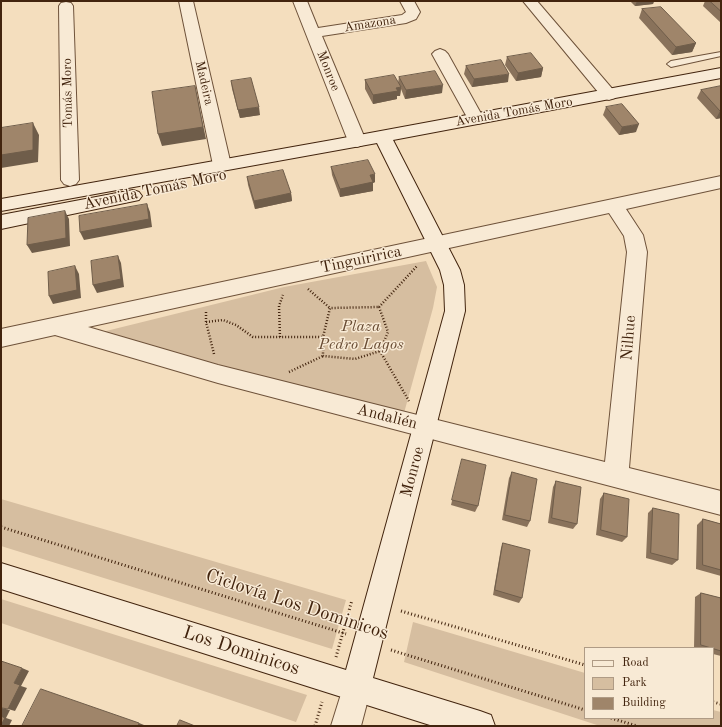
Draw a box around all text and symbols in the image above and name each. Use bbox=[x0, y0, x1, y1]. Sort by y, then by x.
street label: Amazona bbox=[343, 12, 397, 36]
street label: Monroe bbox=[313, 49, 343, 93]
street label: Tomás Moro bbox=[60, 58, 76, 128]
street label: Madeira bbox=[191, 59, 217, 107]
street label: Avenida Tomás Moro bbox=[454, 94, 574, 130]
street label: Avenida Tomás Moro bbox=[82, 165, 228, 215]
street label: Tinguiririca bbox=[319, 242, 403, 278]
street label: Nilhue bbox=[617, 314, 641, 362]
park label: Plaza Pedro Lagos bbox=[318, 317, 404, 355]
street label: Andalién bbox=[355, 400, 419, 434]
street label: Monroe bbox=[397, 444, 429, 500]
street label: Ciclovía Los Dominicos bbox=[202, 565, 392, 645]
street label: Los Dominicos bbox=[180, 621, 302, 681]
legend bbox=[584, 647, 714, 719]
text: Road bbox=[622, 657, 649, 669]
text: Park bbox=[622, 677, 647, 689]
text: Building bbox=[622, 697, 666, 709]

